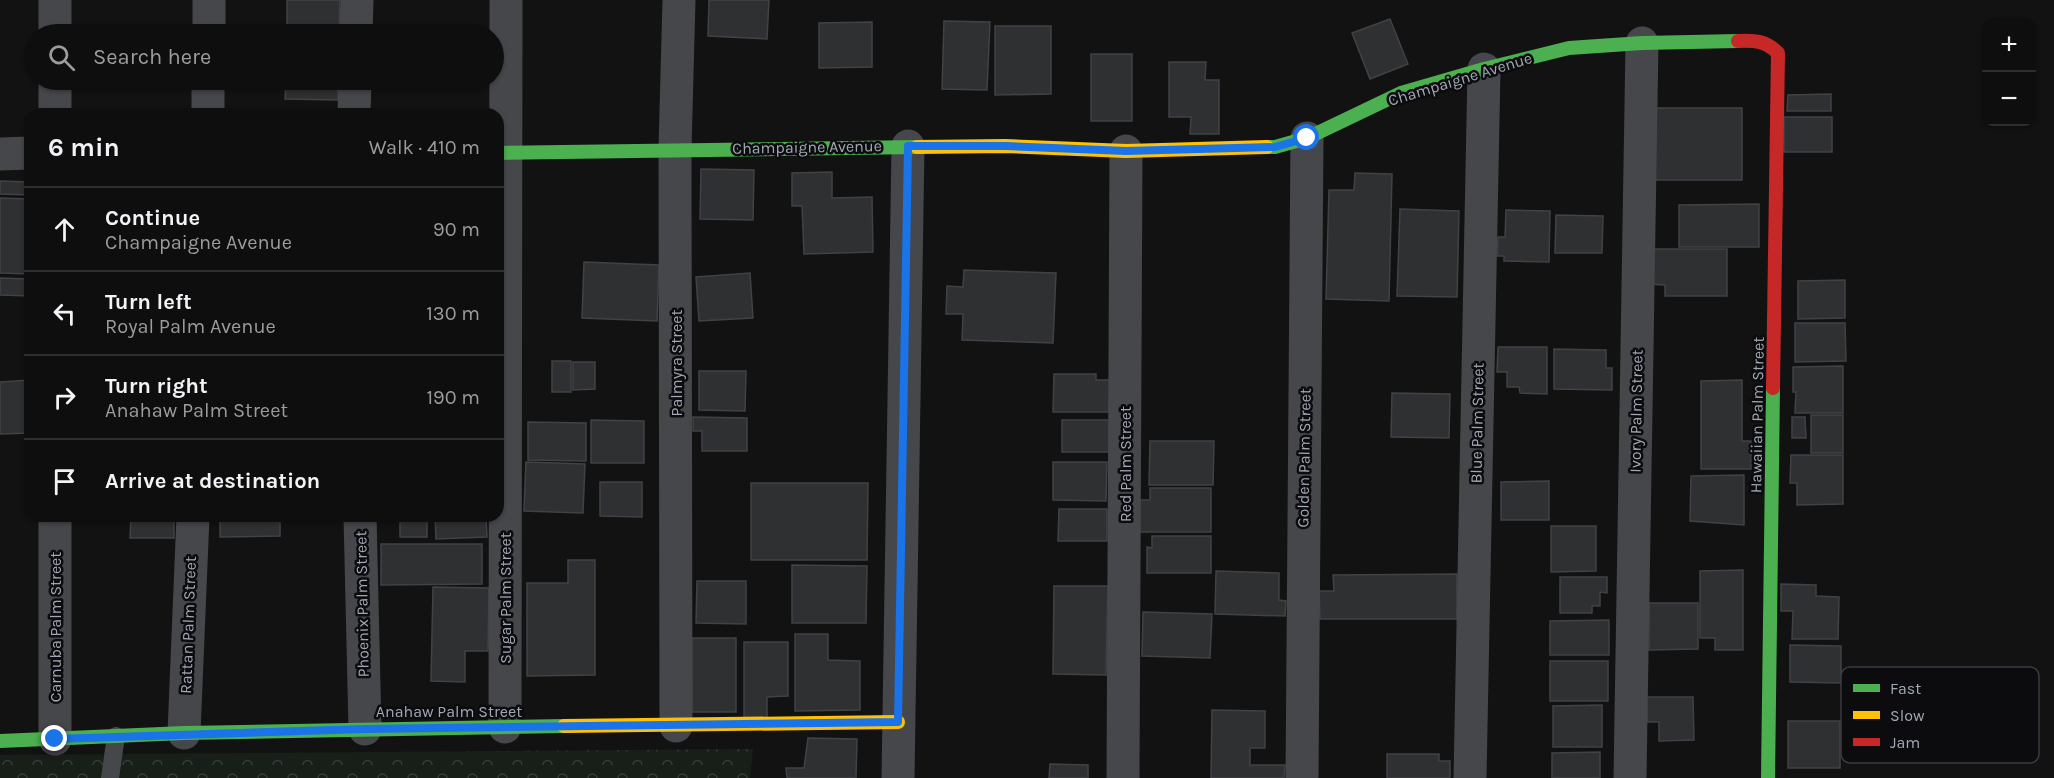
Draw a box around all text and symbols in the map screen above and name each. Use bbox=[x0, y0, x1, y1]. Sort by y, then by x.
map controls bbox=[1982, 18, 2036, 126]
button: + bbox=[1982, 18, 2036, 72]
search box bbox=[24, 24, 504, 90]
icon: search bbox=[45, 41, 78, 74]
text: Search here bbox=[93, 44, 211, 70]
street label: Champaigne Avenue bbox=[1386, 48, 1534, 110]
button: − bbox=[1982, 72, 2036, 126]
route start bbox=[1293, 124, 1319, 150]
text: 6 min bbox=[48, 132, 120, 163]
text: Walk · 410 m bbox=[369, 136, 480, 159]
street label: Champaigne Avenue bbox=[732, 136, 882, 158]
text: Continue bbox=[105, 205, 200, 231]
icon: ahead bbox=[48, 213, 81, 246]
text: 90 m bbox=[433, 218, 480, 241]
text: Champaigne Avenue bbox=[105, 231, 292, 254]
text: Turn left bbox=[105, 289, 192, 315]
icon: left bbox=[48, 297, 81, 330]
text: 130 m bbox=[426, 302, 480, 325]
street label: Palmyra Street bbox=[667, 310, 686, 416]
text: Royal Palm Avenue bbox=[105, 315, 276, 338]
street label: Hawaiian Palm Street bbox=[1746, 337, 1768, 493]
street label: Ivory Palm Street bbox=[1625, 349, 1647, 473]
street label: Blue Palm Street bbox=[1466, 362, 1488, 484]
text: Turn right bbox=[105, 373, 208, 399]
icon: right bbox=[48, 381, 81, 414]
text: 190 m bbox=[426, 386, 480, 409]
street label: Golden Palm Street bbox=[1293, 388, 1315, 528]
text: Anahaw Palm Street bbox=[105, 399, 288, 422]
street label: Red Palm Street bbox=[1116, 406, 1135, 522]
icon: arrive bbox=[48, 465, 81, 498]
text: Arrive at destination bbox=[105, 468, 320, 494]
street label: Phoenix Palm Street bbox=[351, 530, 373, 678]
street label: Sugar Palm Street bbox=[496, 532, 515, 664]
street label: Carnuba Palm Street bbox=[46, 552, 65, 702]
street label: Rattan Palm Street bbox=[176, 556, 200, 694]
legend bbox=[1841, 667, 2039, 763]
text: Fast bbox=[1890, 679, 1921, 698]
street label: Anahaw Palm Street bbox=[376, 702, 522, 721]
text: Slow bbox=[1890, 706, 1925, 725]
route end bbox=[41, 725, 67, 751]
text: Jam bbox=[1890, 733, 1920, 752]

